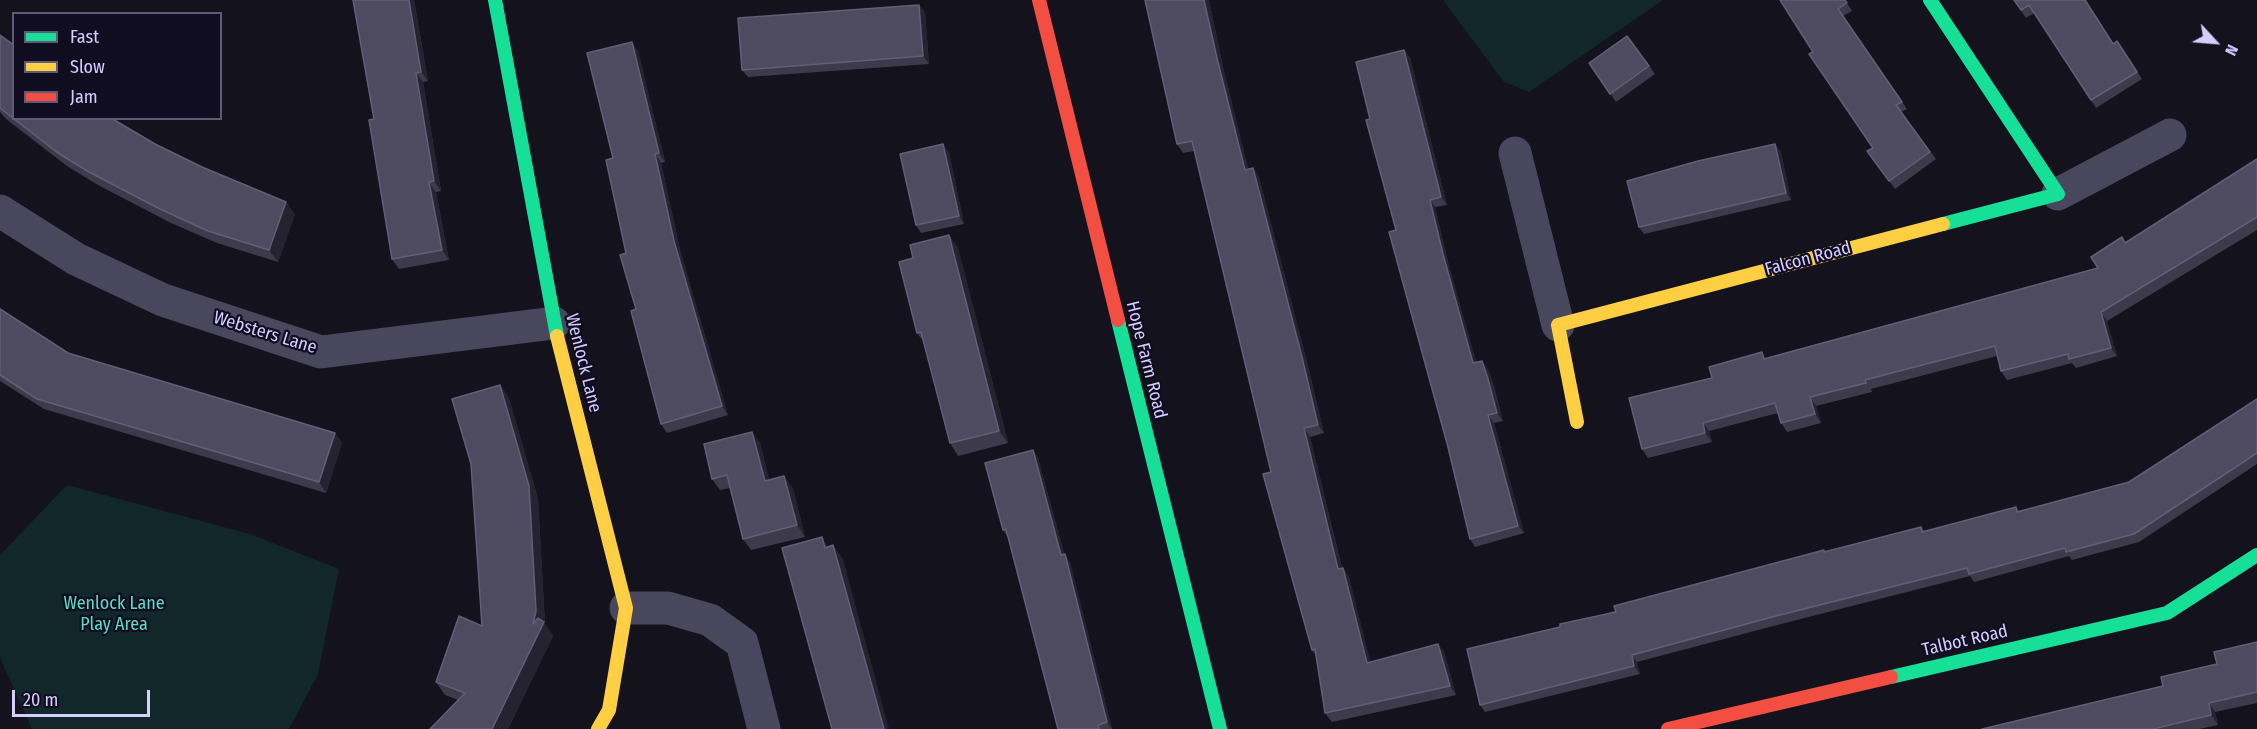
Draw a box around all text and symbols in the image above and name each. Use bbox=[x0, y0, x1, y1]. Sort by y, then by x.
legend bbox=[12, 12, 222, 120]
north arrow bbox=[2185, 12, 2245, 72]
text: Fast bbox=[70, 26, 99, 48]
text: N bbox=[2221, 42, 2242, 59]
text: Slow bbox=[70, 56, 105, 78]
text: Jam bbox=[70, 86, 98, 108]
street label: Falcon Road bbox=[1763, 237, 1853, 281]
street label: Hope Farm Road bbox=[1121, 299, 1171, 421]
street label: Websters Lane bbox=[211, 307, 319, 359]
street label: Wenlock Lane bbox=[560, 311, 606, 415]
park label: Wenlock Lane Play Area bbox=[63, 593, 165, 636]
street label: Talbot Road bbox=[1920, 621, 2010, 661]
scale bar bbox=[15, 678, 153, 716]
text: 20 m bbox=[23, 689, 58, 711]

